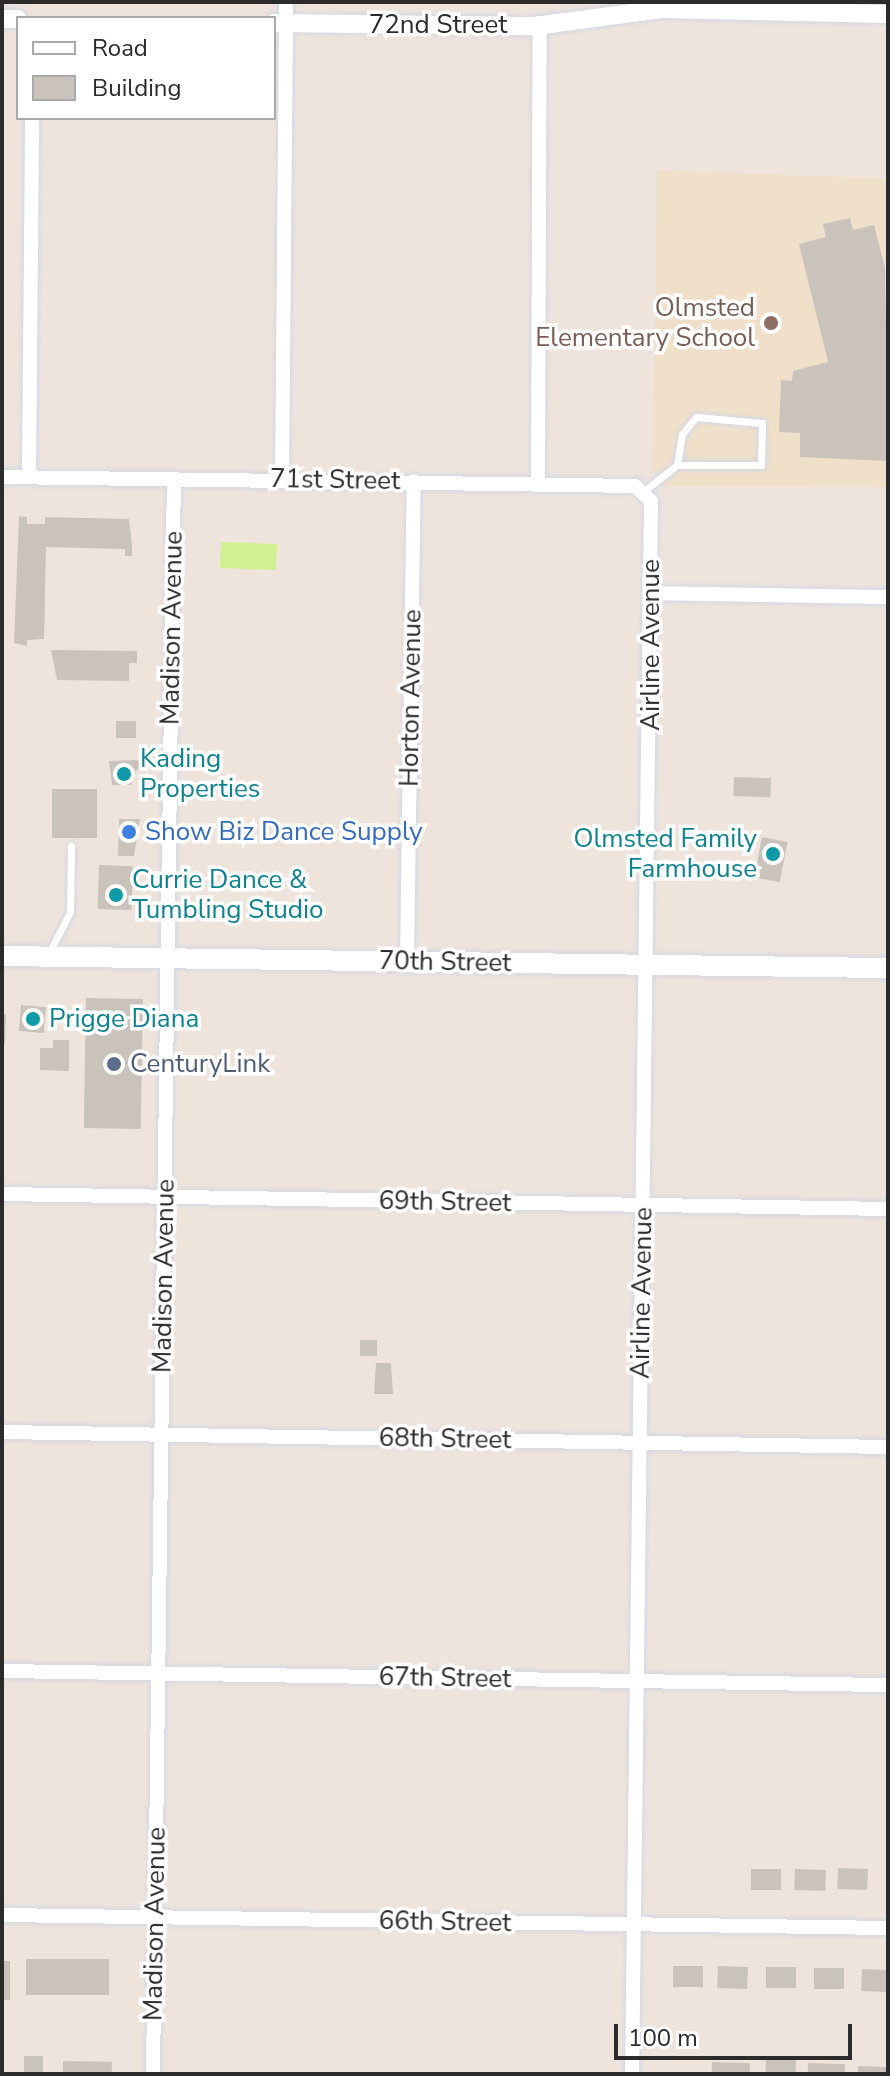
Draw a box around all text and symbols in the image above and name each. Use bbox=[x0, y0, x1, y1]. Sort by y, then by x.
street label: 72nd Street bbox=[369, 9, 507, 41]
legend bbox=[16, 16, 276, 120]
text: Road bbox=[92, 32, 148, 64]
text: Building bbox=[92, 72, 182, 104]
place label: Olmsted Elementary School bbox=[535, 292, 755, 354]
marker: Olmsted Elementary School bbox=[762, 314, 780, 332]
street label: 71st Street bbox=[270, 463, 400, 497]
street label: Madison Avenue bbox=[155, 531, 189, 725]
street label: Airline Avenue bbox=[635, 559, 667, 731]
street label: Horton Avenue bbox=[394, 609, 428, 787]
place label: Kading Properties bbox=[140, 743, 260, 804]
marker: Kading Properties bbox=[115, 765, 133, 783]
place label: Show Biz Dance Supply bbox=[145, 816, 423, 848]
marker: Show Biz Dance Supply bbox=[120, 823, 138, 841]
place label: Olmsted Family Farmhouse bbox=[574, 823, 757, 884]
marker: Olmsted Family Farmhouse bbox=[764, 845, 782, 863]
place label: Currie Dance & Tumbling Studio bbox=[132, 864, 323, 926]
marker: Currie Dance & Tumbling Studio bbox=[107, 886, 125, 904]
street label: 70th Street bbox=[378, 945, 512, 979]
place label: Prigge Diana bbox=[49, 1003, 199, 1035]
marker: Prigge Diana bbox=[24, 1010, 42, 1028]
place label: CenturyLink bbox=[130, 1048, 270, 1080]
marker: CenturyLink bbox=[105, 1055, 123, 1073]
street label: Madison Avenue bbox=[147, 1179, 181, 1373]
street label: 69th Street bbox=[378, 1185, 512, 1219]
street label: Airline Avenue bbox=[625, 1207, 659, 1379]
street label: 68th Street bbox=[378, 1422, 512, 1456]
street label: 67th Street bbox=[378, 1661, 512, 1695]
street label: Madison Avenue bbox=[138, 1827, 172, 2021]
street label: 66th Street bbox=[378, 1905, 512, 1939]
scale bar bbox=[618, 2008, 856, 2058]
text: 100 m bbox=[628, 2022, 698, 2054]

